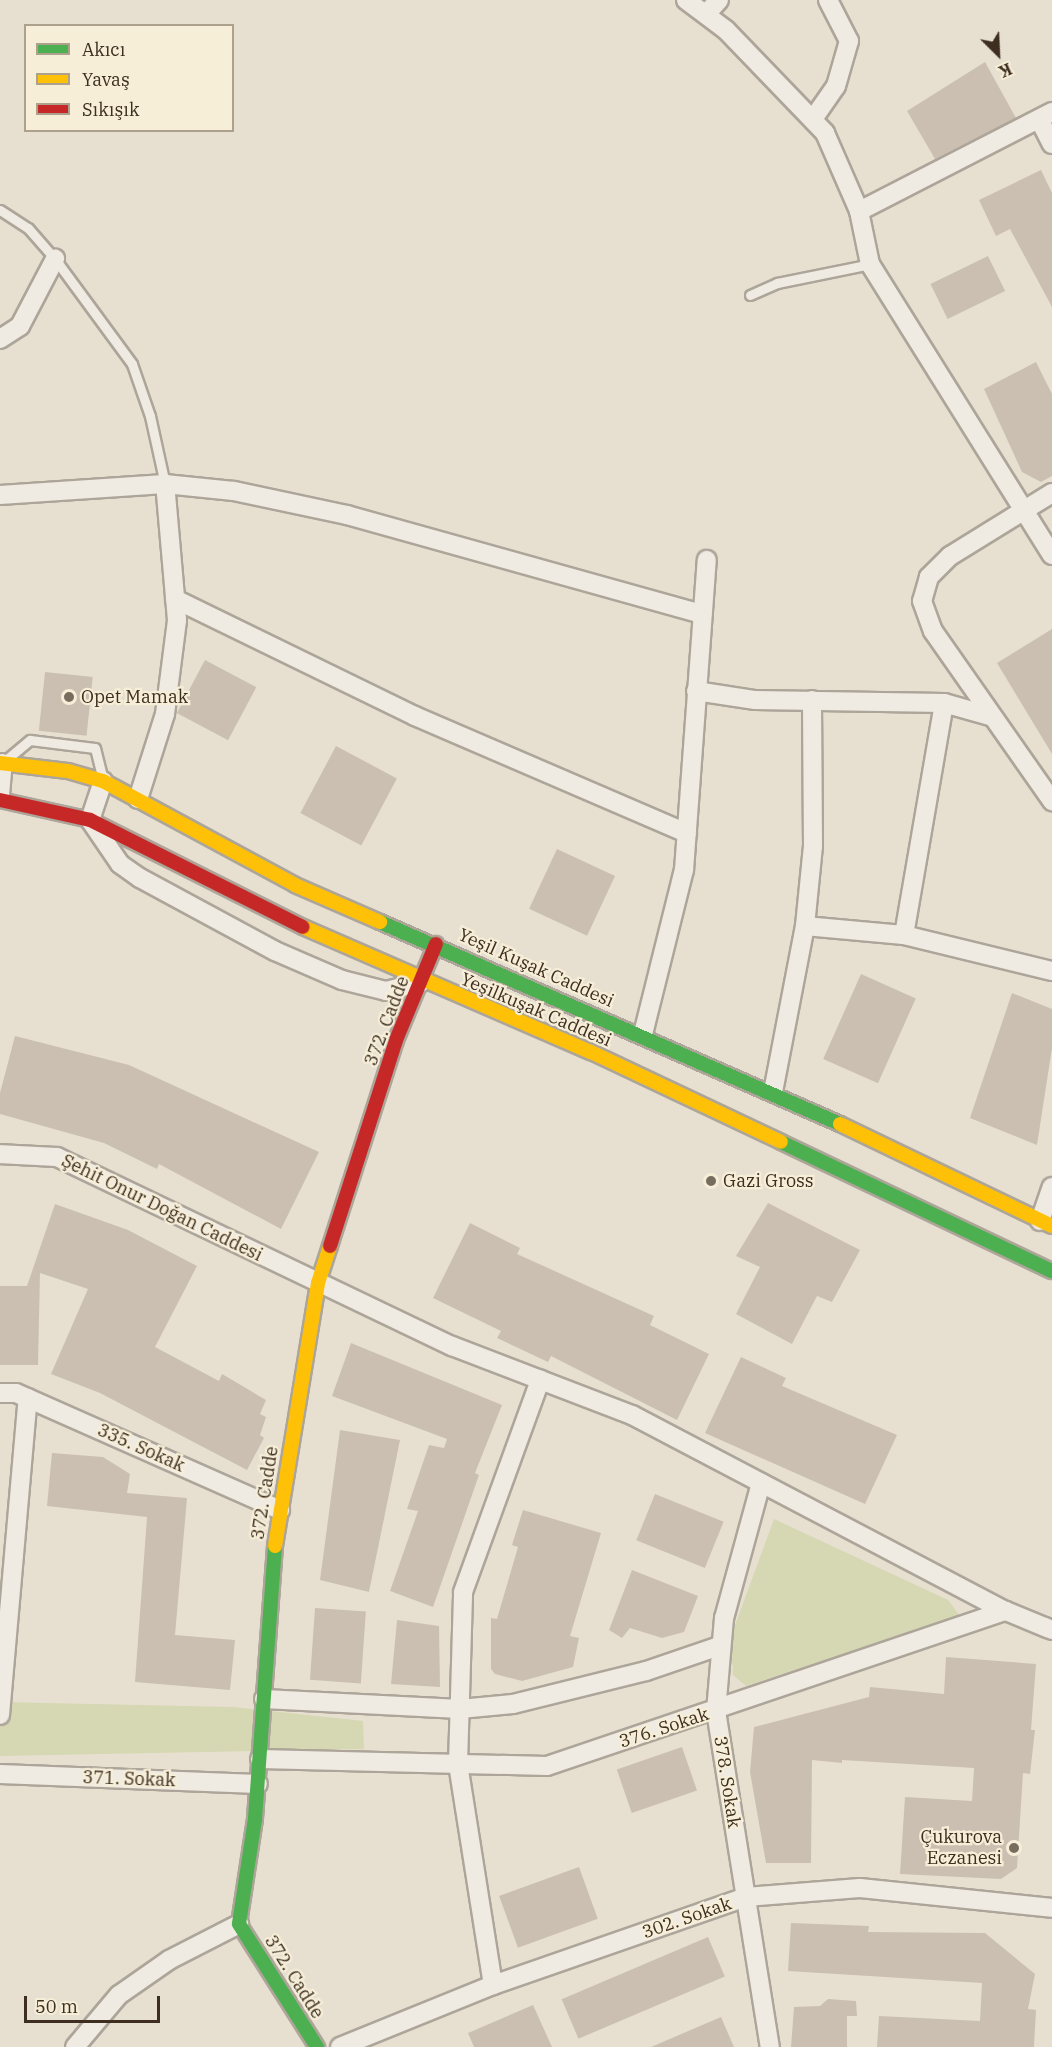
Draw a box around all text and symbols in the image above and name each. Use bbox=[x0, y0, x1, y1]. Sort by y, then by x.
legend bbox=[24, 24, 234, 132]
north arrow bbox=[968, 24, 1028, 84]
text: Akıcı bbox=[82, 38, 125, 61]
text: K bbox=[996, 59, 1015, 82]
text: Yavaş bbox=[82, 68, 130, 91]
text: Sıkışık bbox=[82, 98, 139, 121]
place label: Opet Mamak bbox=[81, 686, 188, 708]
marker: Opet Mamak bbox=[62, 690, 76, 704]
street label: Yeşil Kuşak Caddesi bbox=[455, 924, 617, 1012]
street label: Yeşilkuşak Caddesi bbox=[457, 968, 615, 1052]
street label: 372. Cadde bbox=[360, 973, 414, 1069]
street label: Şehit Onur Doğan Caddesi bbox=[58, 1150, 266, 1266]
place label: Gazi Gross bbox=[723, 1170, 814, 1192]
marker: Gazi Gross bbox=[704, 1174, 718, 1188]
street label: 335. Sokak bbox=[94, 1419, 188, 1477]
street label: 372. Cadde bbox=[247, 1445, 283, 1541]
street label: 376. Sokak bbox=[616, 1703, 712, 1753]
street label: 378. Sokak bbox=[709, 1734, 745, 1830]
street label: 371. Sokak bbox=[82, 1767, 176, 1791]
place label: Çukurova Eczanesi bbox=[921, 1827, 1002, 1870]
marker: Çukurova Eczanesi bbox=[1007, 1841, 1021, 1855]
street label: 302. Sokak bbox=[640, 1893, 734, 1943]
street label: 372. Cadde bbox=[260, 1931, 328, 2023]
scale bar bbox=[27, 1984, 164, 2022]
text: 50 m bbox=[35, 1995, 78, 2018]

